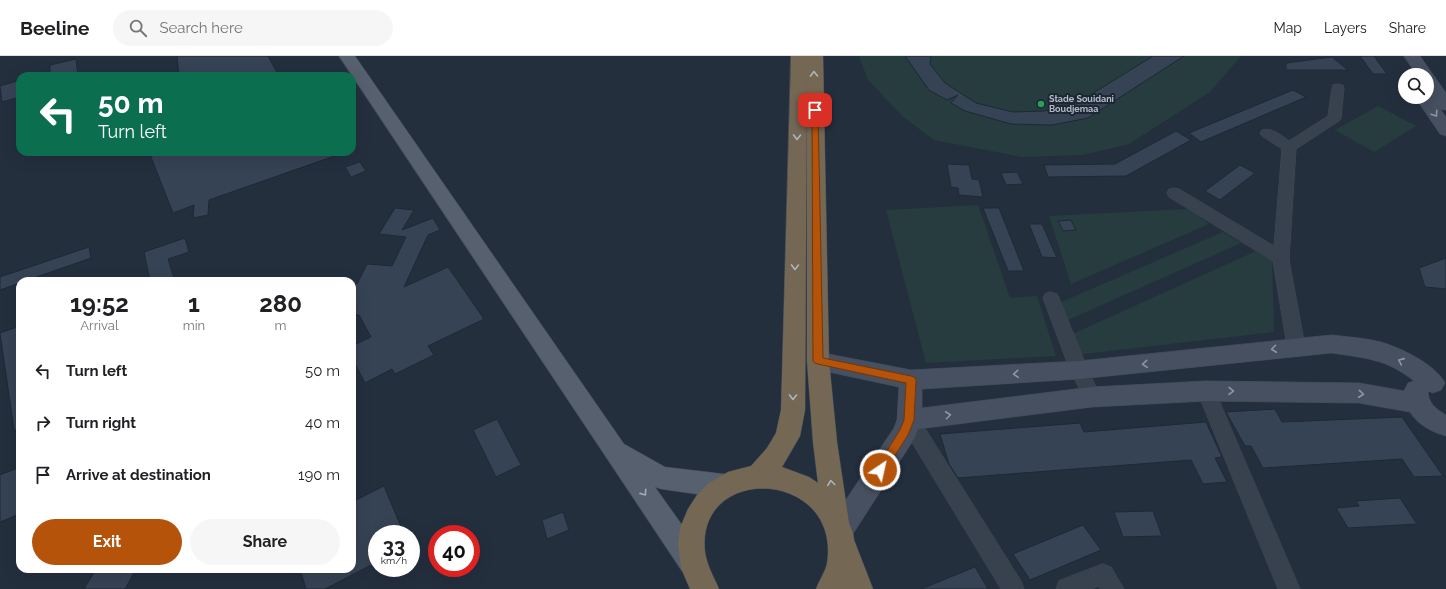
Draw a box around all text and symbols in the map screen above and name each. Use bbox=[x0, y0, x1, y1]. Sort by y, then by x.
search box bbox=[113, 10, 393, 46]
text: Beeline bbox=[20, 17, 89, 39]
icon: search bbox=[127, 17, 149, 39]
text: Search here bbox=[159, 19, 243, 37]
text: Map bbox=[1274, 20, 1302, 36]
text: Layers bbox=[1324, 20, 1367, 36]
text: Share bbox=[1389, 20, 1426, 36]
map controls bbox=[1398, 68, 1434, 104]
button: search bbox=[1398, 68, 1434, 104]
one-way arrow bbox=[810, 71, 819, 77]
text: 50 m bbox=[98, 87, 164, 120]
icon: left bbox=[32, 88, 84, 140]
pin bbox=[798, 93, 832, 127]
place label: Stade Souidani Boudjemaa bbox=[1049, 94, 1114, 114]
icon: arrive bbox=[804, 99, 826, 121]
marker: Stade Souidani Boudjemaa bbox=[1036, 99, 1046, 109]
one-way arrow bbox=[1430, 109, 1437, 116]
text: Turn left bbox=[98, 121, 167, 142]
one-way arrow bbox=[793, 134, 801, 140]
one-way arrow bbox=[791, 264, 799, 270]
text: 19:52 bbox=[70, 289, 129, 318]
text: 1 bbox=[188, 289, 200, 318]
text: 280 bbox=[259, 289, 302, 318]
text: Arrival bbox=[80, 318, 118, 333]
text: min bbox=[183, 318, 205, 333]
text: m bbox=[275, 318, 287, 333]
one-way arrow bbox=[1271, 344, 1277, 353]
one-way arrow bbox=[1398, 358, 1406, 366]
one-way arrow bbox=[1142, 359, 1148, 368]
icon: left bbox=[32, 360, 54, 382]
text: Turn left bbox=[66, 362, 127, 380]
text: 50 m bbox=[305, 362, 340, 380]
one-way arrow bbox=[1012, 369, 1019, 378]
one-way arrow bbox=[1228, 387, 1234, 395]
one-way arrow bbox=[1357, 389, 1364, 398]
one-way arrow bbox=[789, 394, 797, 400]
one-way arrow bbox=[945, 411, 951, 420]
icon: right bbox=[32, 412, 54, 434]
text: Turn right bbox=[66, 414, 136, 432]
text: 40 m bbox=[305, 414, 340, 432]
position arrow bbox=[859, 449, 901, 491]
icon: arrive bbox=[32, 464, 54, 486]
text: Arrive at destination bbox=[66, 466, 211, 484]
text: 190 m bbox=[298, 466, 340, 484]
one-way arrow bbox=[827, 480, 836, 486]
one-way arrow bbox=[639, 489, 647, 496]
button: Exit bbox=[32, 519, 182, 565]
button: Share bbox=[190, 519, 340, 565]
speed limit sign: 40 bbox=[428, 525, 480, 577]
text: 33 bbox=[383, 534, 405, 558]
text: km/h bbox=[381, 555, 407, 566]

